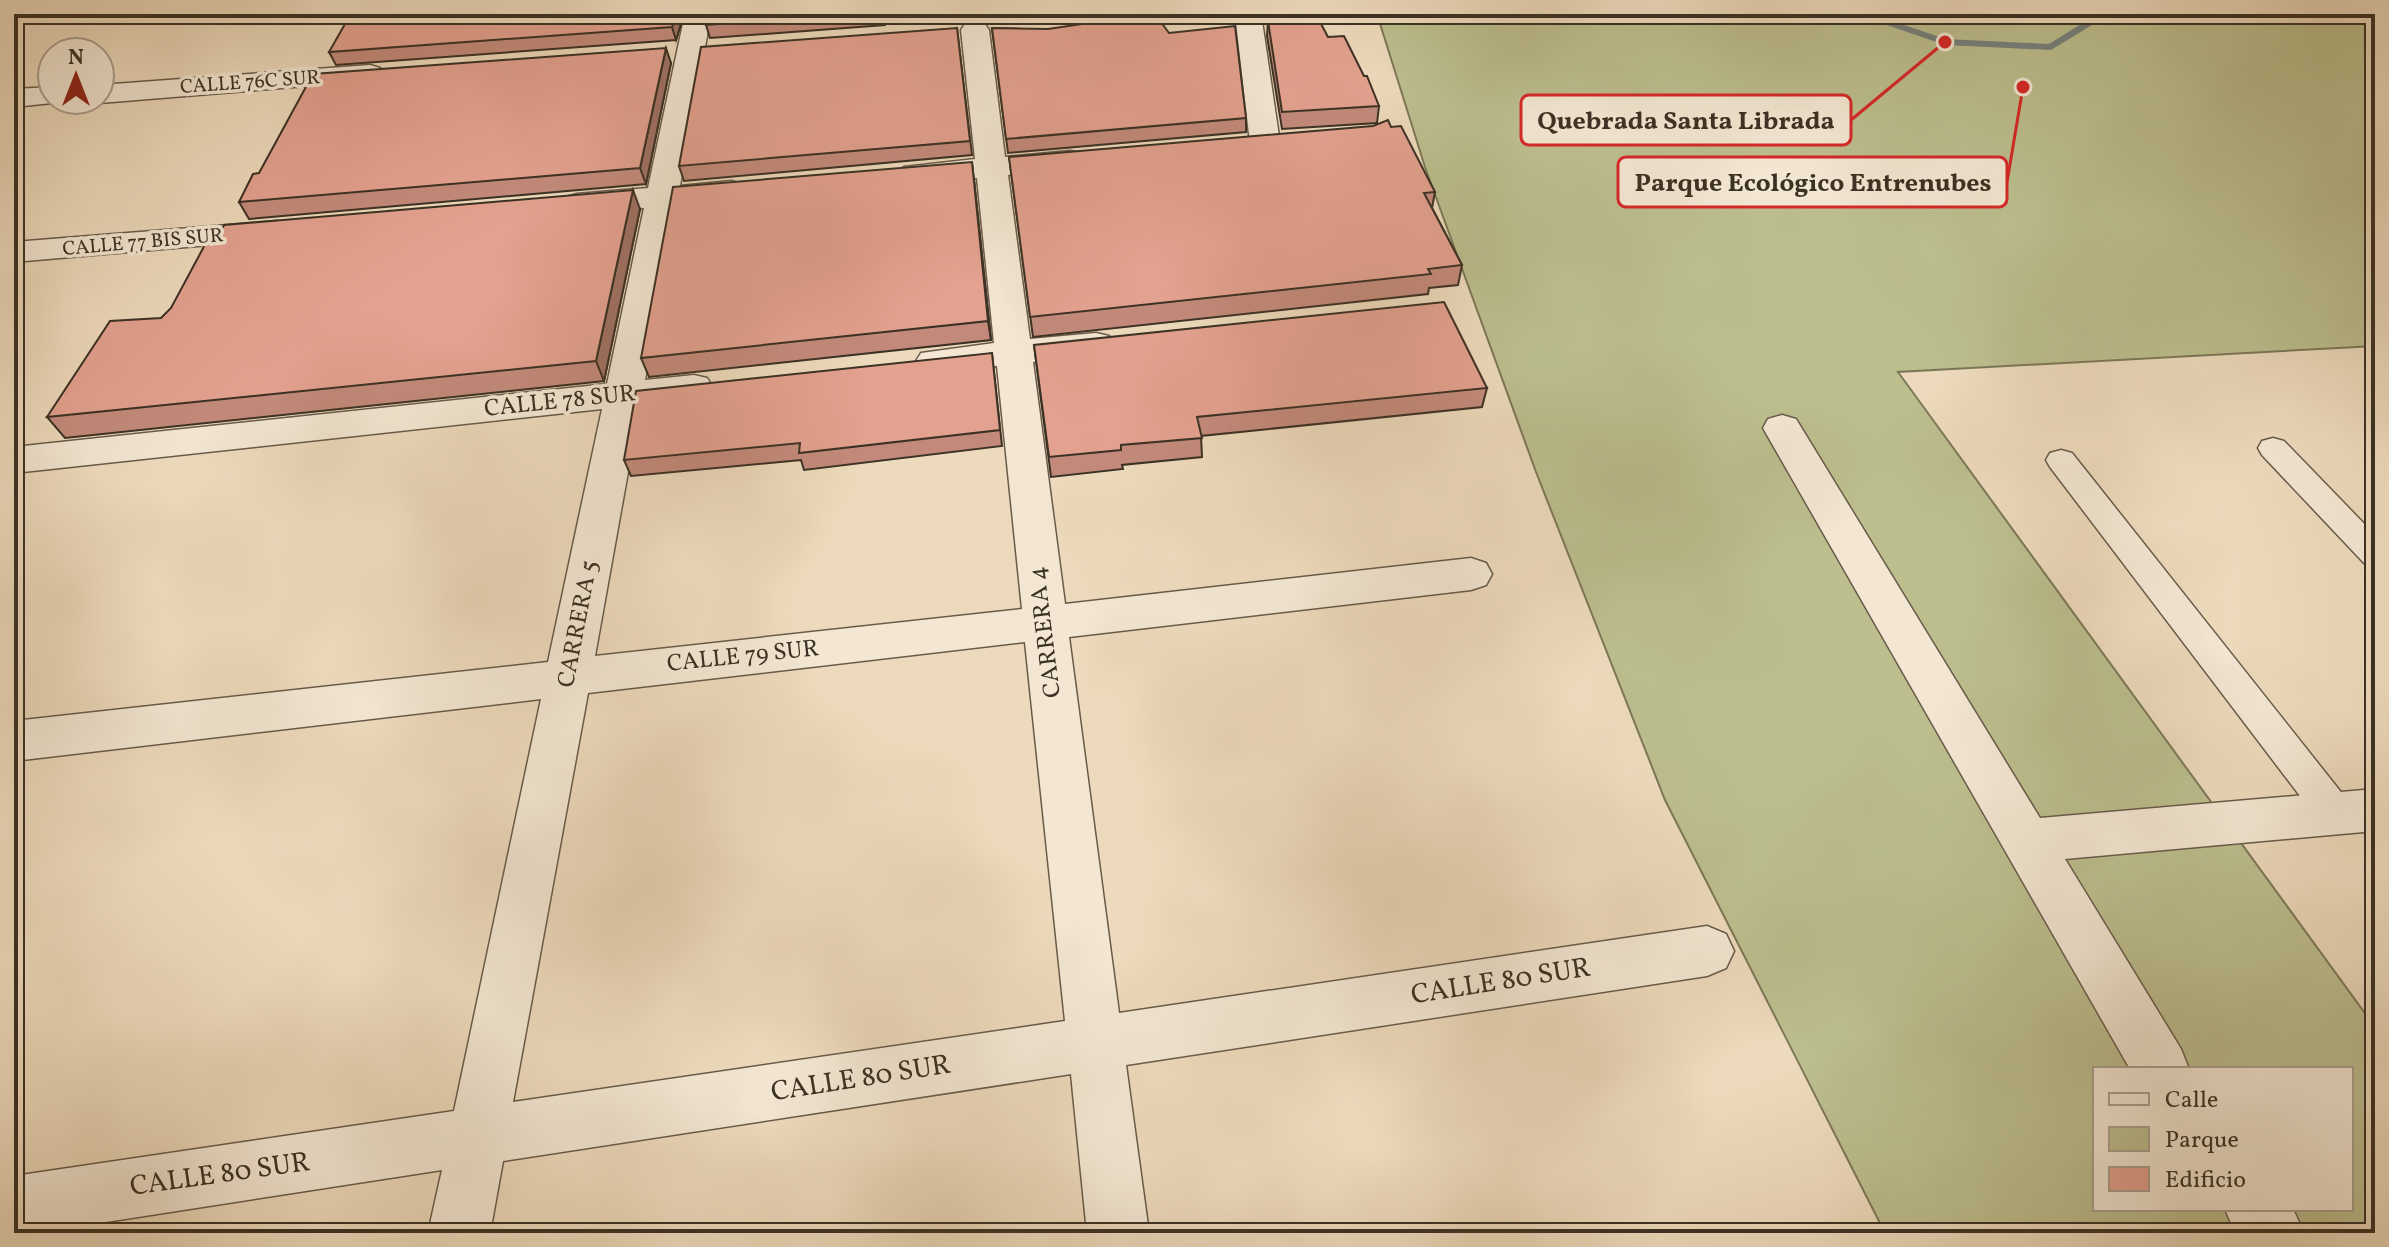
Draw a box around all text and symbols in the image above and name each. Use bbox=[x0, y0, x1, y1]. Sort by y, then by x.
north arrow bbox=[36, 36, 116, 116]
text: N bbox=[68, 43, 84, 74]
street label: CALLE 76C SUR bbox=[179, 64, 321, 102]
callout: Quebrada Santa Librada bbox=[1521, 95, 1851, 145]
text: Quebrada Santa Librada bbox=[1537, 104, 1835, 140]
callout: Parque Ecológico Entrenubes bbox=[1618, 157, 2007, 207]
text: Parque Ecológico Entrenubes bbox=[1634, 166, 1992, 202]
street label: CALLE 77 BIS SUR bbox=[61, 222, 225, 264]
street label: CALLE 78 SUR bbox=[483, 377, 637, 427]
street label: CARRERA 5 bbox=[550, 557, 608, 691]
street label: CARRERA 4 bbox=[1021, 565, 1071, 699]
street label: CALLE 79 SUR bbox=[665, 632, 821, 682]
street label: CALLE 80 SUR bbox=[1408, 949, 1594, 1015]
street label: CALLE 80 SUR bbox=[768, 1046, 954, 1112]
legend bbox=[2093, 1067, 2353, 1211]
text: Calle bbox=[2165, 1084, 2218, 1118]
text: Parque bbox=[2165, 1124, 2239, 1158]
street label: CALLE 80 SUR bbox=[127, 1143, 313, 1207]
text: Edificio bbox=[2165, 1164, 2246, 1198]

